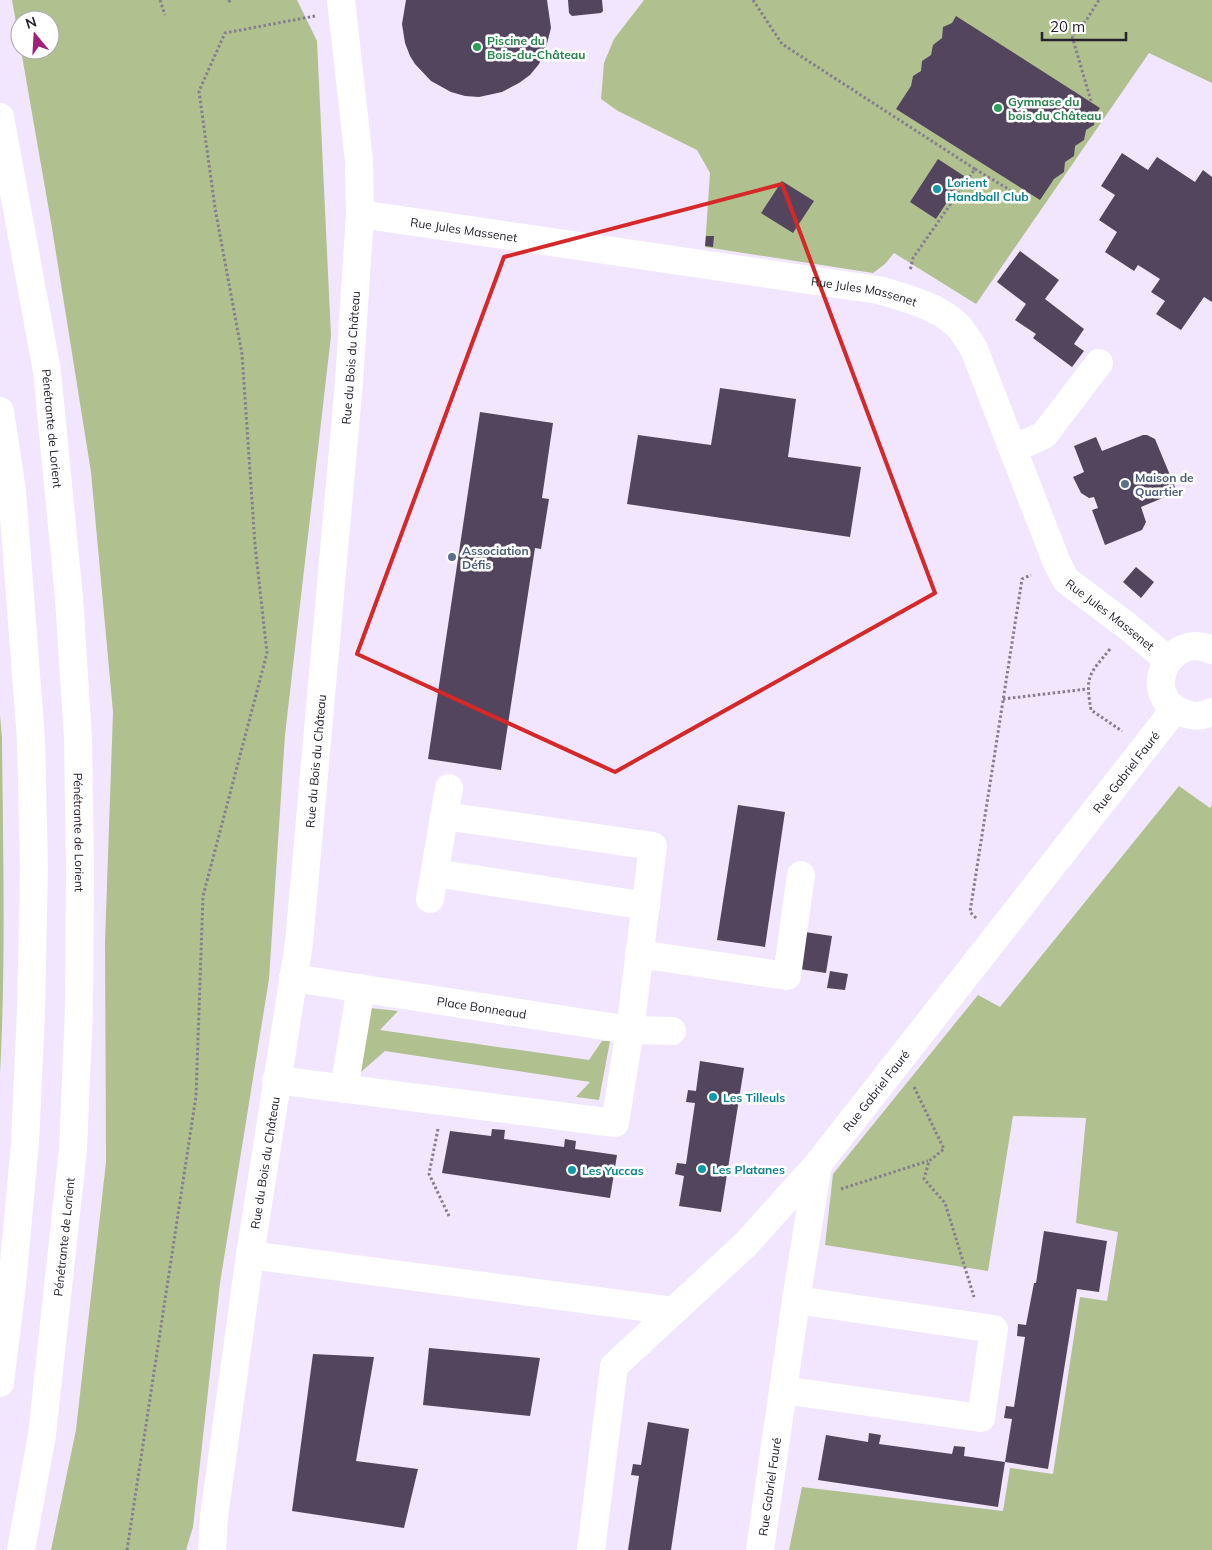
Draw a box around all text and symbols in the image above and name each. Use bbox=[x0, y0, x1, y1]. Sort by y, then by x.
north arrow bbox=[10, 10, 60, 60]
scale bar bbox=[1042, 10, 1126, 42]
text: N bbox=[23, 12, 39, 33]
text: 20 m bbox=[1050, 17, 1085, 36]
place label: Piscine du Bois-du-Château bbox=[487, 33, 585, 62]
marker: Piscine du Bois-du-Château bbox=[471, 41, 483, 53]
place label: Gymnase du bois du Château bbox=[1008, 94, 1101, 123]
marker: Gymnase du bois du Château bbox=[992, 102, 1004, 114]
place label: Lorient Handball Club bbox=[947, 175, 1029, 204]
marker: Lorient Handball Club bbox=[931, 183, 943, 195]
street label: Rue Jules Massenet bbox=[409, 214, 518, 245]
street label: Rue Jules Massenet bbox=[810, 273, 919, 309]
street label: Rue du Bois du Château bbox=[338, 290, 362, 425]
street label: Pénétrante de Lorient bbox=[39, 368, 66, 489]
place label: Maison de Quartier bbox=[1135, 470, 1194, 499]
marker: Maison de Quartier bbox=[1119, 478, 1131, 490]
place label: Association Défis bbox=[462, 543, 529, 572]
marker: Association Défis bbox=[446, 551, 458, 563]
street label: Rue Jules Massenet bbox=[1063, 575, 1158, 653]
street label: Rue du Bois du Château bbox=[302, 694, 329, 828]
street label: Rue Gabriel Fauré bbox=[1089, 728, 1162, 815]
street label: Pénétrante de Lorient bbox=[71, 772, 88, 892]
street label: Place Bonneaud bbox=[436, 993, 528, 1021]
street label: Rue Gabriel Fauré bbox=[839, 1047, 912, 1134]
place label: Les Tilleuls bbox=[723, 1090, 785, 1105]
marker: Les Tilleuls bbox=[707, 1091, 719, 1103]
street label: Rue du Bois du Château bbox=[247, 1095, 282, 1230]
place label: Les Platanes bbox=[712, 1162, 785, 1177]
place label: Les Yuccas bbox=[582, 1163, 644, 1178]
marker: Les Platanes bbox=[696, 1163, 708, 1175]
marker: Les Yuccas bbox=[566, 1164, 578, 1176]
street label: Pénétrante de Lorient bbox=[50, 1177, 78, 1297]
street label: Rue Gabriel Fauré bbox=[755, 1436, 784, 1537]

